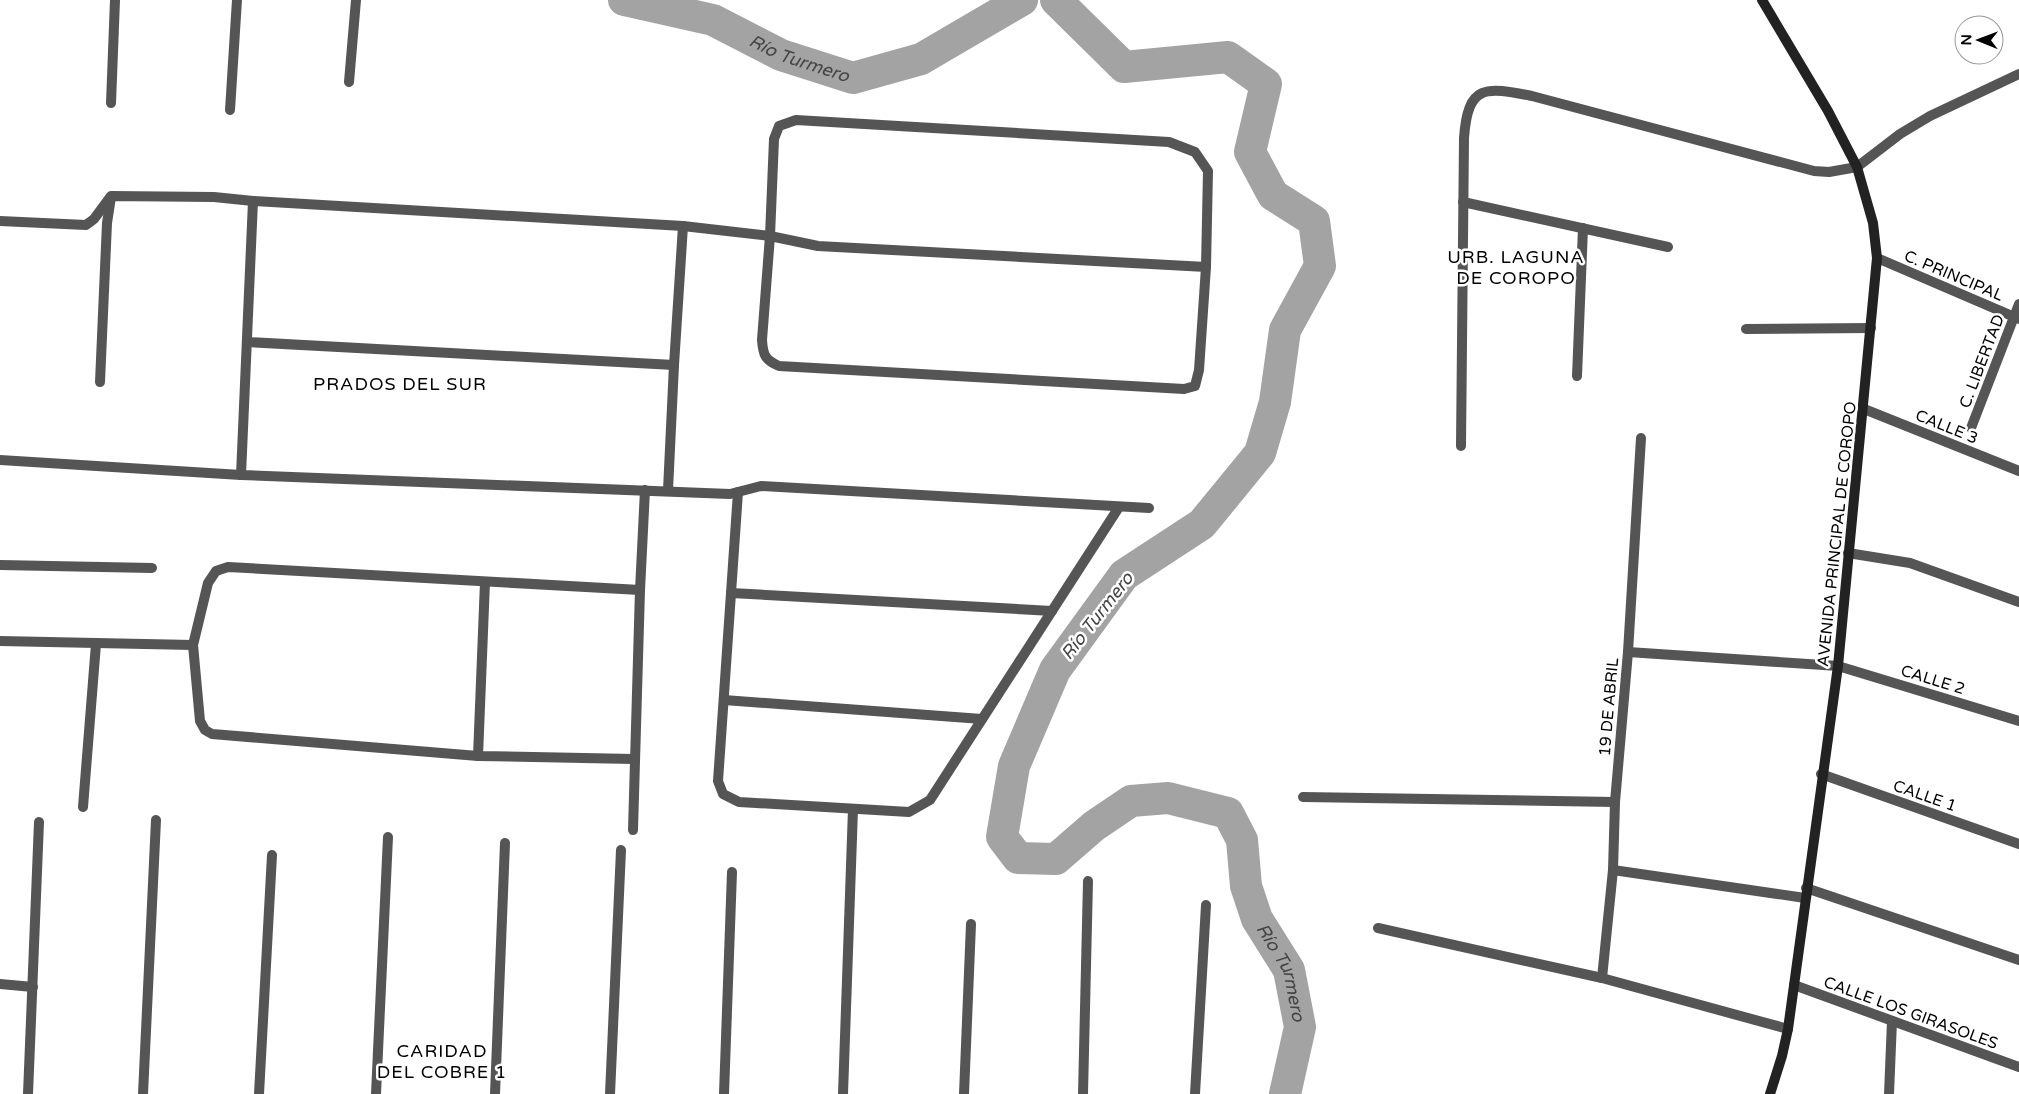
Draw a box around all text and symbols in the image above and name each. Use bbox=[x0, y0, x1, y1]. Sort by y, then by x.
north arrow bbox=[1954, 15, 2004, 65]
water label: Río Turmero bbox=[746, 30, 853, 87]
text: N bbox=[1958, 34, 1975, 46]
district label: URB. LAGUNA DE COROPO bbox=[1447, 246, 1585, 289]
street label: C. PRINCIPAL bbox=[1901, 246, 2006, 306]
street label: C. LIBERTAD bbox=[1955, 312, 2009, 411]
district label: PRADOS DEL SUR bbox=[313, 373, 487, 395]
street label: AVENIDA PRINCIPAL DE COROPO bbox=[1813, 400, 1861, 668]
street label: CALLE 3 bbox=[1912, 405, 1981, 449]
water label: Río Turmero bbox=[1056, 567, 1139, 664]
street label: 19 DE ABRIL bbox=[1595, 657, 1623, 757]
street label: CALLE 2 bbox=[1898, 661, 1967, 699]
street label: CALLE 1 bbox=[1890, 776, 1959, 816]
water label: Río Turmero bbox=[1251, 919, 1310, 1024]
street label: CALLE LOS GIRASOLES bbox=[1821, 972, 2001, 1054]
district label: CARIDAD DEL COBRE 1 bbox=[377, 1040, 507, 1083]

